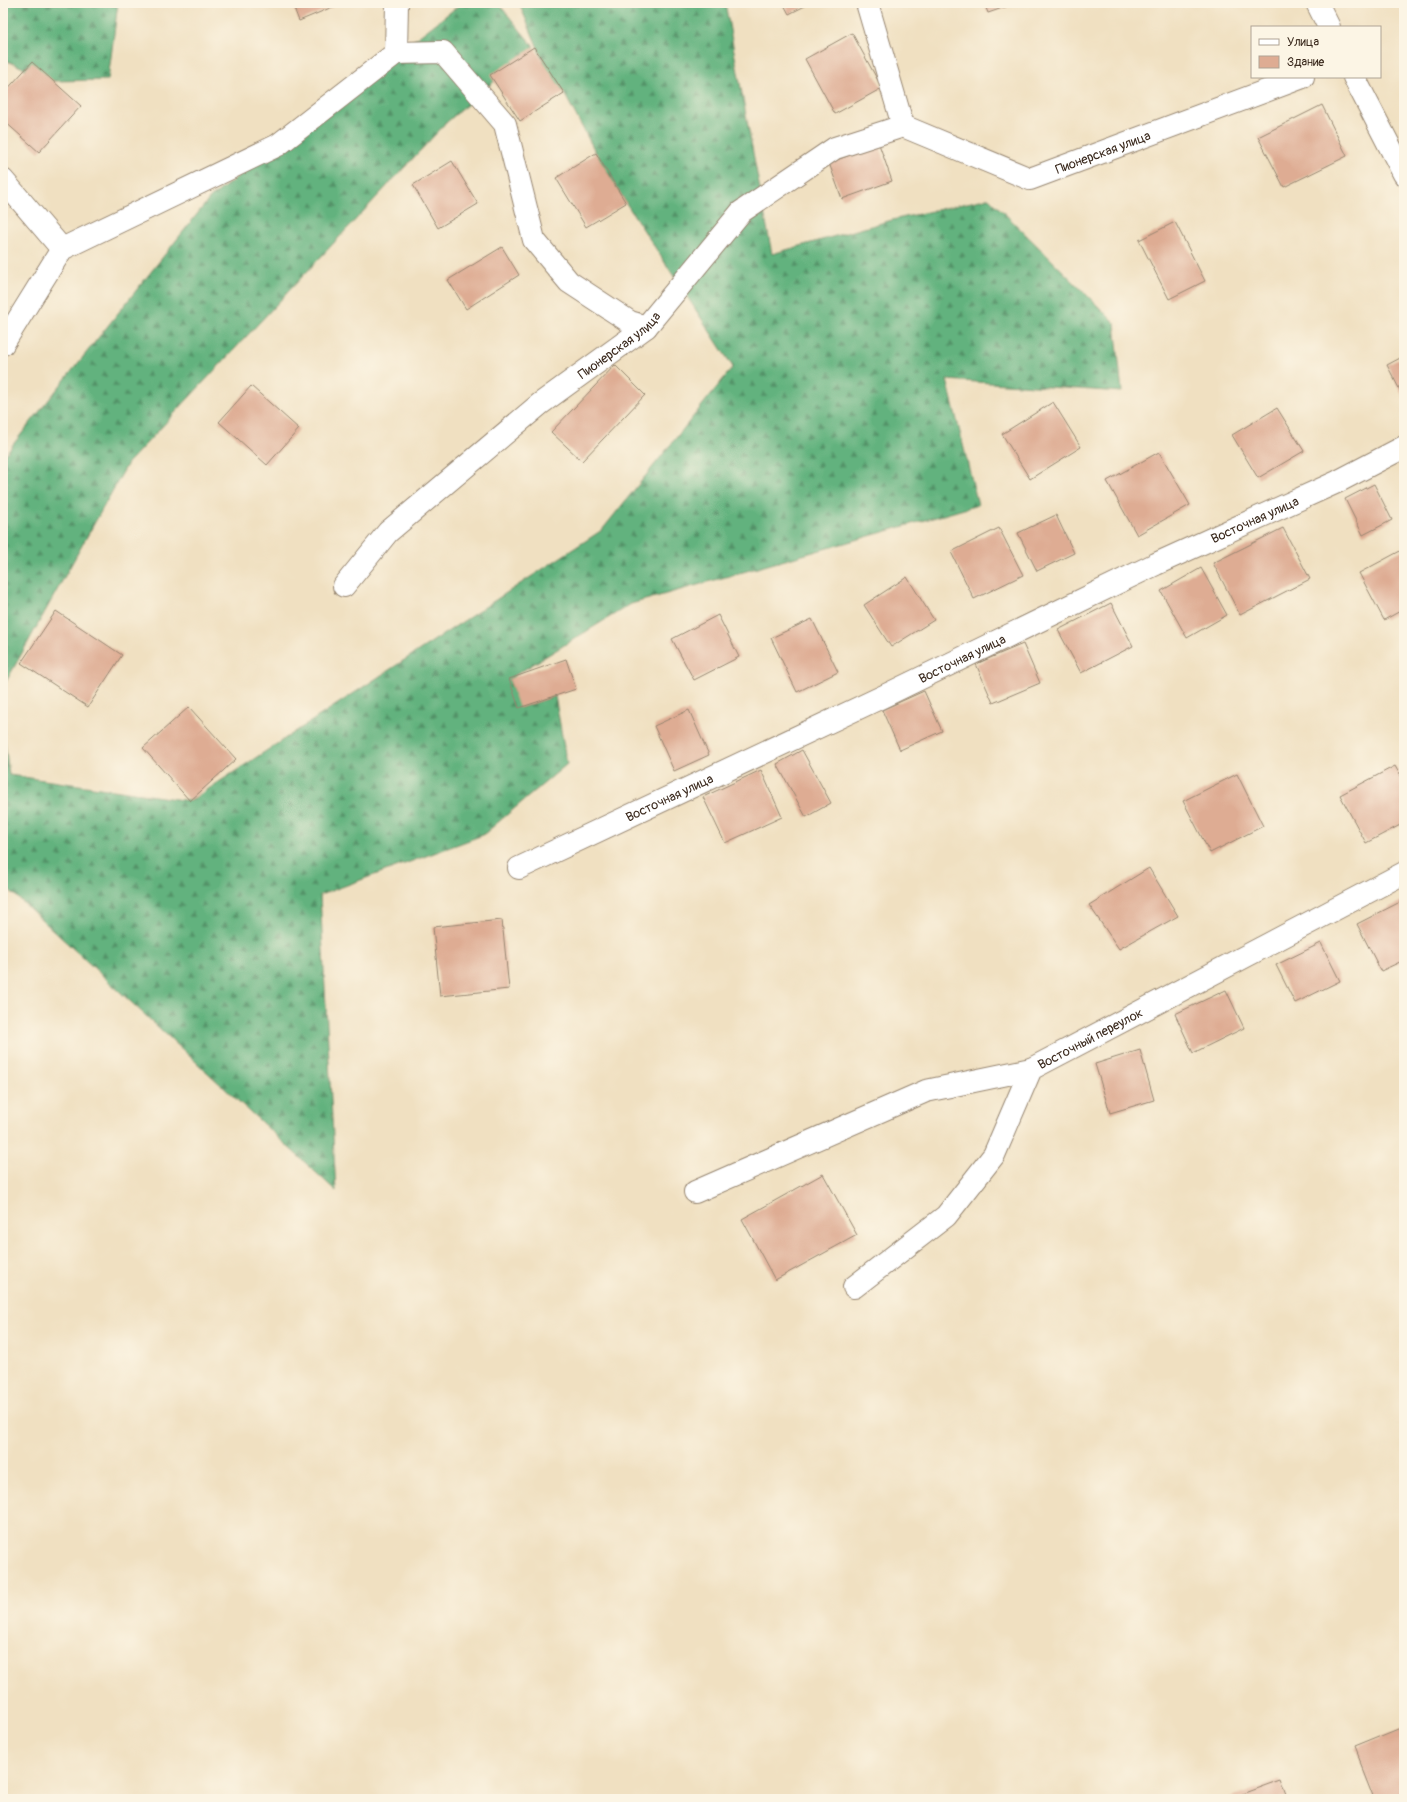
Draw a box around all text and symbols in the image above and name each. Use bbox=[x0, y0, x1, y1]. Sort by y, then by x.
legend bbox=[1251, 26, 1381, 78]
text: Улица bbox=[1287, 35, 1319, 50]
text: Здание bbox=[1287, 55, 1324, 70]
street label: Пионерская улица bbox=[1053, 128, 1153, 178]
street label: Пионерская улица bbox=[575, 309, 664, 383]
street label: Восточная улица bbox=[1209, 493, 1301, 547]
street label: Восточная улица bbox=[916, 631, 1008, 687]
street label: Восточная улица bbox=[623, 771, 716, 826]
street label: Восточный переулок bbox=[1035, 1005, 1146, 1073]

